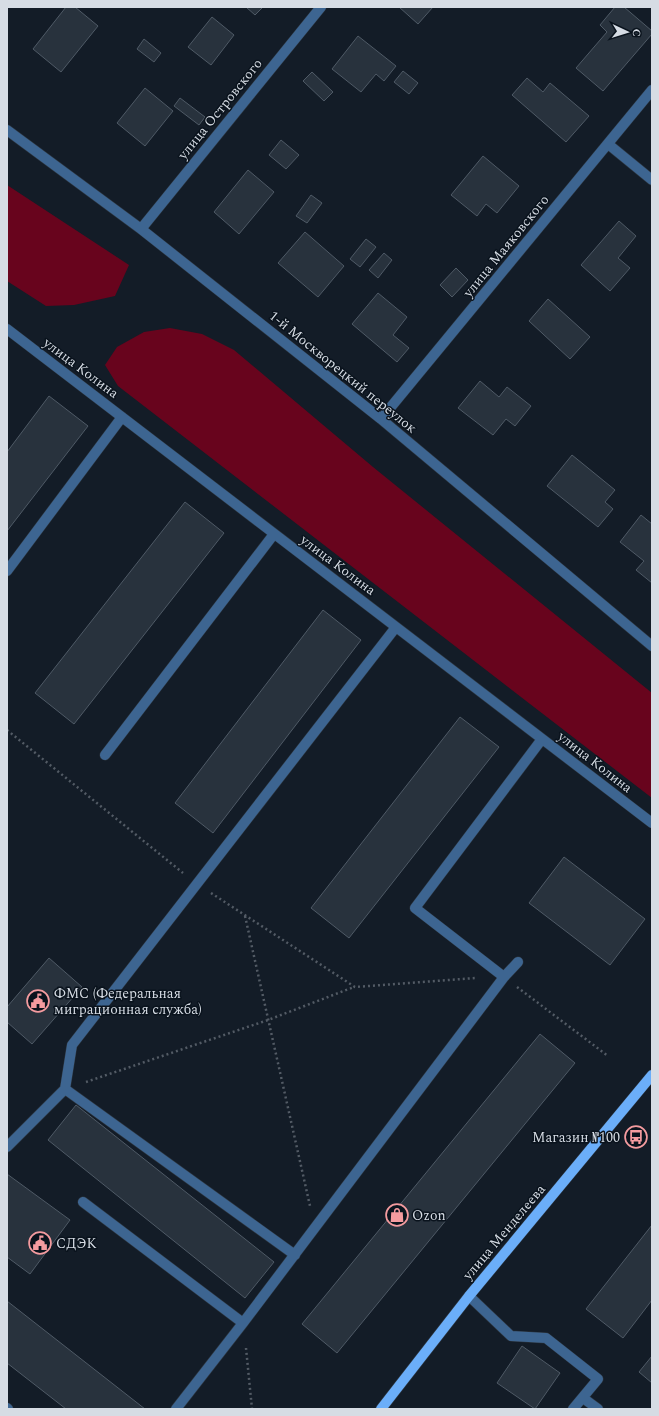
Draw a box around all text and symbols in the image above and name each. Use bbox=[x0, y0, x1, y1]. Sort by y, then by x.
north arrow bbox=[607, 12, 647, 52]
text: С bbox=[628, 28, 645, 37]
street label: улица Островского bbox=[172, 54, 267, 165]
street label: улица Маяковского bbox=[457, 190, 554, 303]
street label: 1-й Москворецкий переулок bbox=[265, 306, 422, 438]
street label: улица Колина bbox=[38, 332, 123, 403]
street label: улица Колина bbox=[295, 529, 380, 600]
street label: улица Колина bbox=[552, 726, 637, 798]
place label: ФМС (Федеральная миграционная служба) bbox=[54, 983, 202, 1020]
public building icon: ФМС (Федеральная миграционная служба) bbox=[25, 988, 51, 1014]
bus stop icon: Магазин №100 bbox=[623, 1124, 649, 1150]
place label: Магазин №100 bbox=[532, 1127, 620, 1148]
street label: улица Менделеева bbox=[457, 1179, 551, 1285]
shop icon: Ozon bbox=[384, 1202, 410, 1228]
place label: Ozon bbox=[412, 1205, 446, 1226]
public building icon: СДЭК bbox=[27, 1230, 53, 1256]
place label: СДЭК bbox=[56, 1233, 97, 1254]

